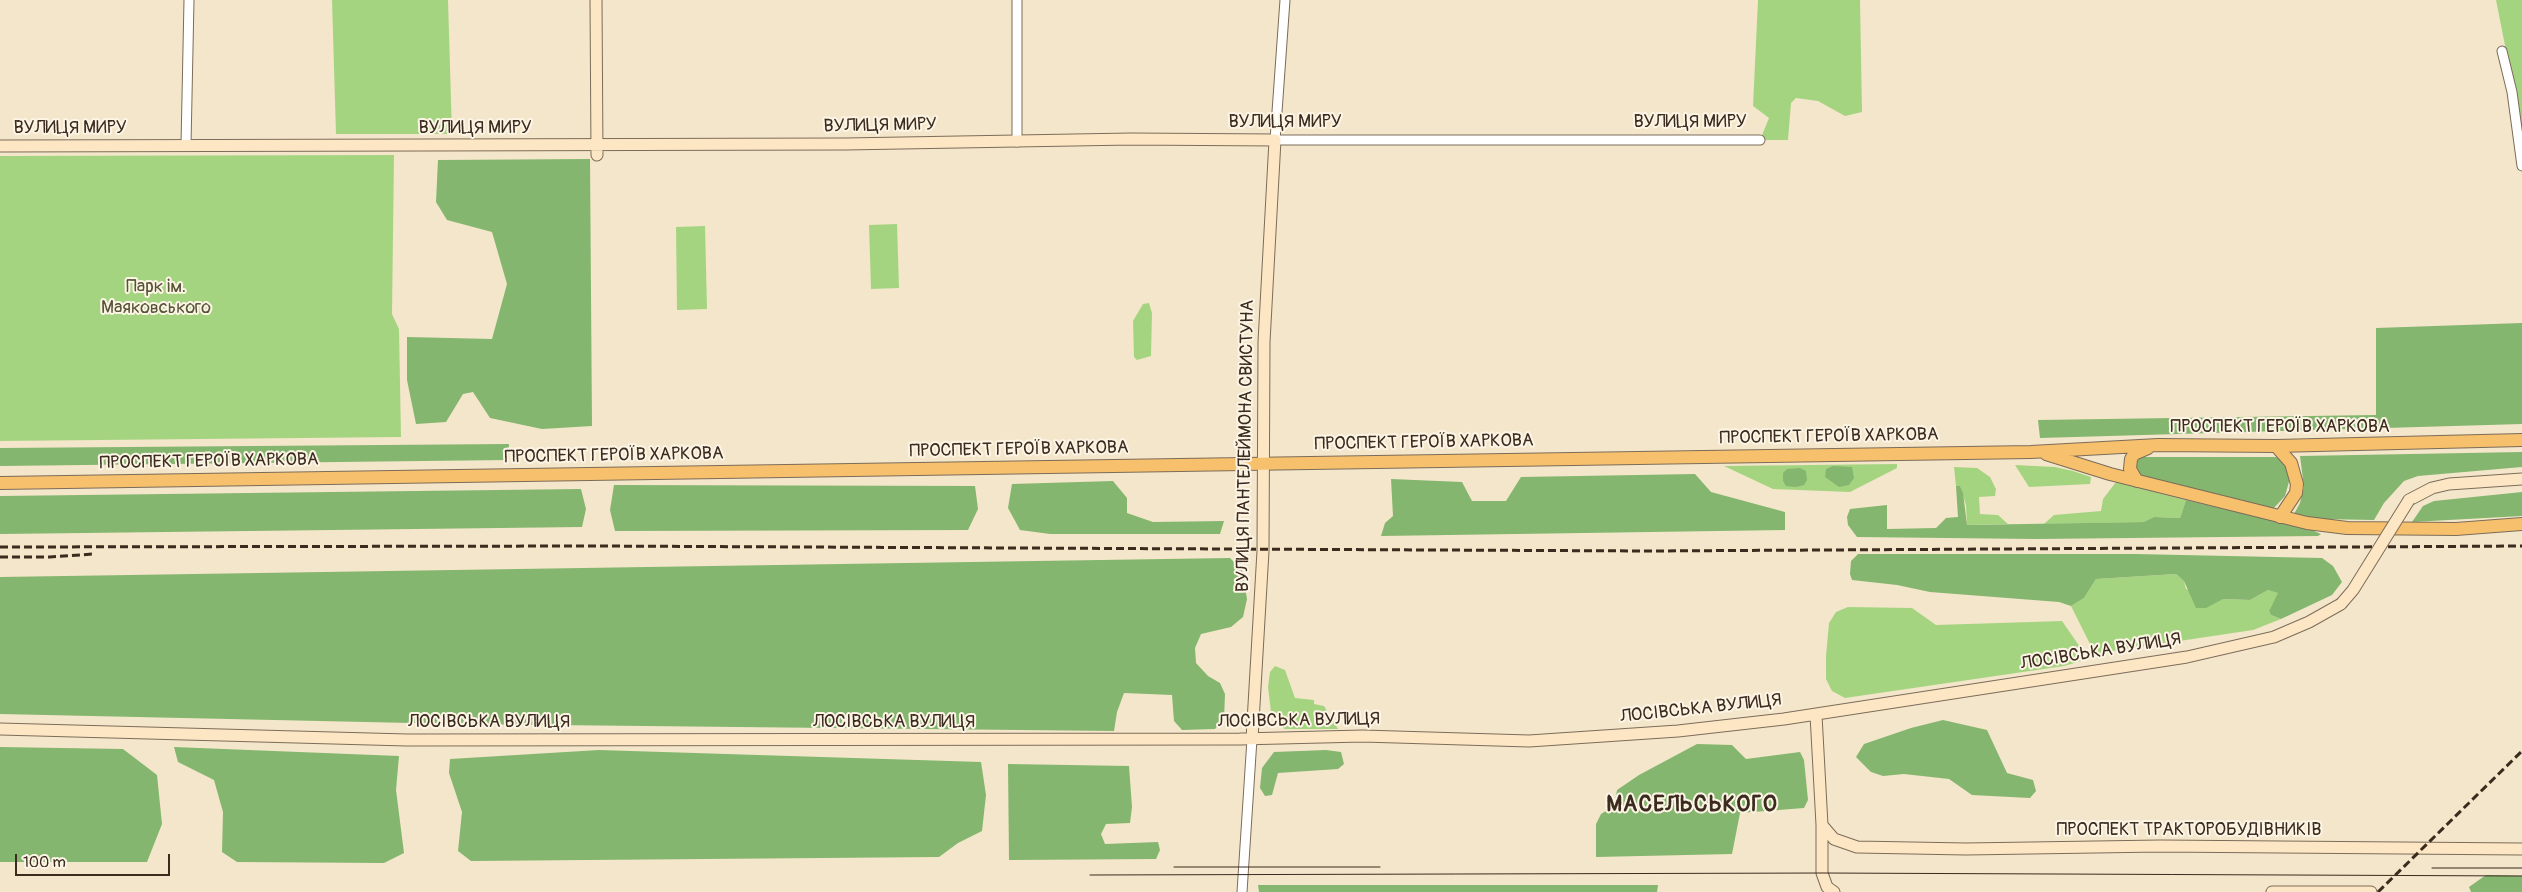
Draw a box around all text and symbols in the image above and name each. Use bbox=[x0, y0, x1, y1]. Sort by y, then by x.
street label: ВУЛИЦЯ МИРУ bbox=[1228, 111, 1342, 133]
street label: ВУЛИЦЯ МИРУ bbox=[1633, 111, 1747, 133]
street label: ВУЛИЦЯ МИРУ bbox=[823, 114, 937, 138]
street label: ВУЛИЦЯ МИРУ bbox=[13, 117, 127, 139]
street label: ВУЛИЦЯ МИРУ bbox=[418, 117, 532, 139]
park label: Парк ім. Маяковського bbox=[101, 276, 211, 318]
street label: ВУЛИЦЯ ПАНТЕЛЕЙМОНА СВИСТУНА bbox=[1233, 300, 1259, 592]
street label: ПРОСПЕКТ ГЕРОЇВ ХАРКОВА bbox=[2170, 416, 2390, 438]
street label: ПРОСПЕКТ ГЕРОЇВ ХАРКОВА bbox=[1719, 424, 1939, 450]
street label: ПРОСПЕКТ ГЕРОЇВ ХАРКОВА bbox=[1314, 430, 1534, 456]
street label: ПРОСПЕКТ ГЕРОЇВ ХАРКОВА bbox=[909, 437, 1129, 463]
street label: ПРОСПЕКТ ГЕРОЇВ ХАРКОВА bbox=[504, 443, 724, 469]
street label: ПРОСПЕКТ ГЕРОЇВ ХАРКОВА bbox=[99, 449, 319, 475]
street label: ЛОСІВСЬКА ВУЛИЦЯ bbox=[2019, 629, 2183, 675]
street label: ЛОСІВСЬКА ВУЛИЦЯ bbox=[1619, 690, 1783, 728]
street label: ЛОСІВСЬКА ВУЛИЦЯ bbox=[1218, 709, 1380, 733]
street label: ЛОСІВСЬКА ВУЛИЦЯ bbox=[408, 711, 570, 733]
street label: ЛОСІВСЬКА ВУЛИЦЯ bbox=[813, 711, 975, 733]
district label: МАСЕЛЬСЬКОГО bbox=[1605, 792, 1779, 818]
street label: ПРОСПЕКТ ТРАКТОРОБУДІВНИКІВ bbox=[2057, 819, 2321, 841]
scale bar bbox=[18, 844, 172, 876]
text: 100 m bbox=[23, 853, 66, 872]

